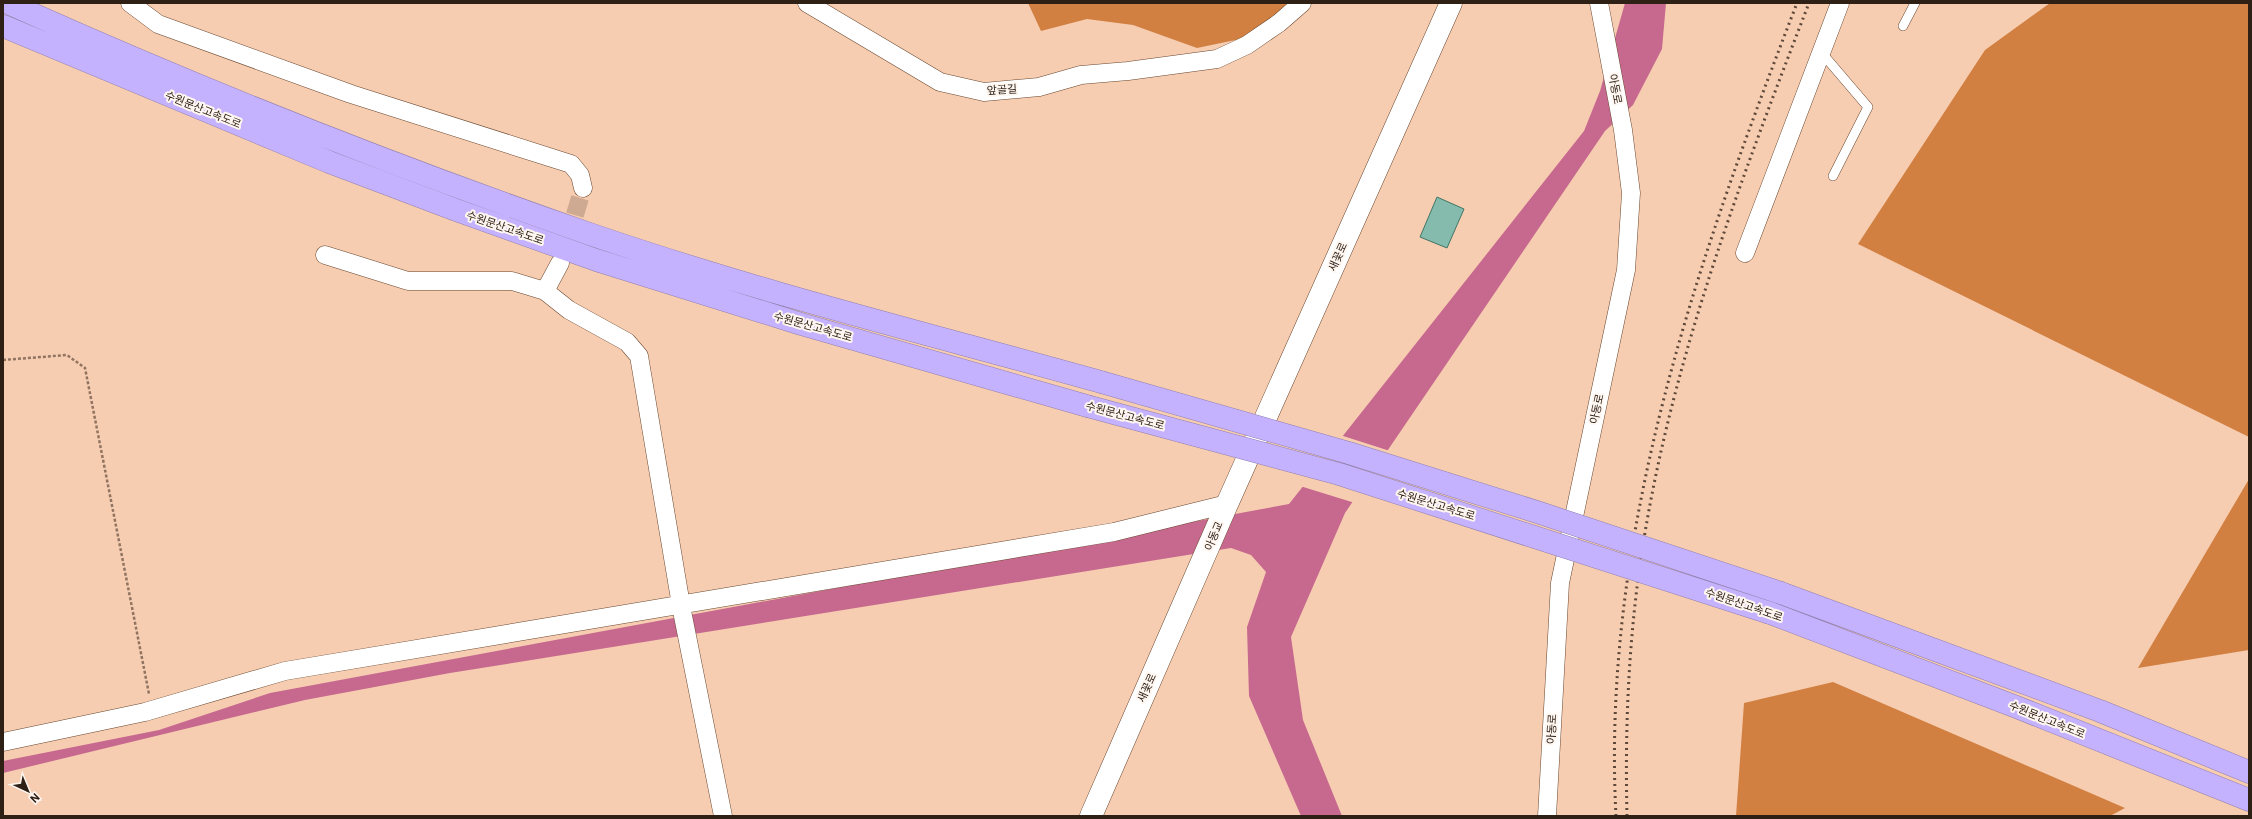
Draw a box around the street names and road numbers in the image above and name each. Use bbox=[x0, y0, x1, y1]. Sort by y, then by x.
street label: 아동로 bbox=[1606, 73, 1624, 105]
street label: 앞골길 bbox=[986, 82, 1018, 98]
street label: 수원문산고속도로 bbox=[163, 89, 243, 131]
street label: 수원문산고속도로 bbox=[465, 209, 545, 247]
street label: 새꽃로 bbox=[1326, 240, 1350, 274]
street label: 수원문산고속도로 bbox=[772, 310, 854, 344]
street label: 아동로 bbox=[1587, 393, 1607, 425]
street label: 수원문산고속도로 bbox=[1084, 399, 1166, 433]
street label: 수원문산고속도로 bbox=[1395, 487, 1477, 523]
street label: 아동교 bbox=[1202, 519, 1226, 553]
street label: 수원문산고속도로 bbox=[1704, 586, 1784, 624]
street label: 새꽃로 bbox=[1135, 671, 1159, 705]
street label: 수원문산고속도로 bbox=[2007, 699, 2087, 741]
street label: 아동로 bbox=[1545, 713, 1559, 745]

